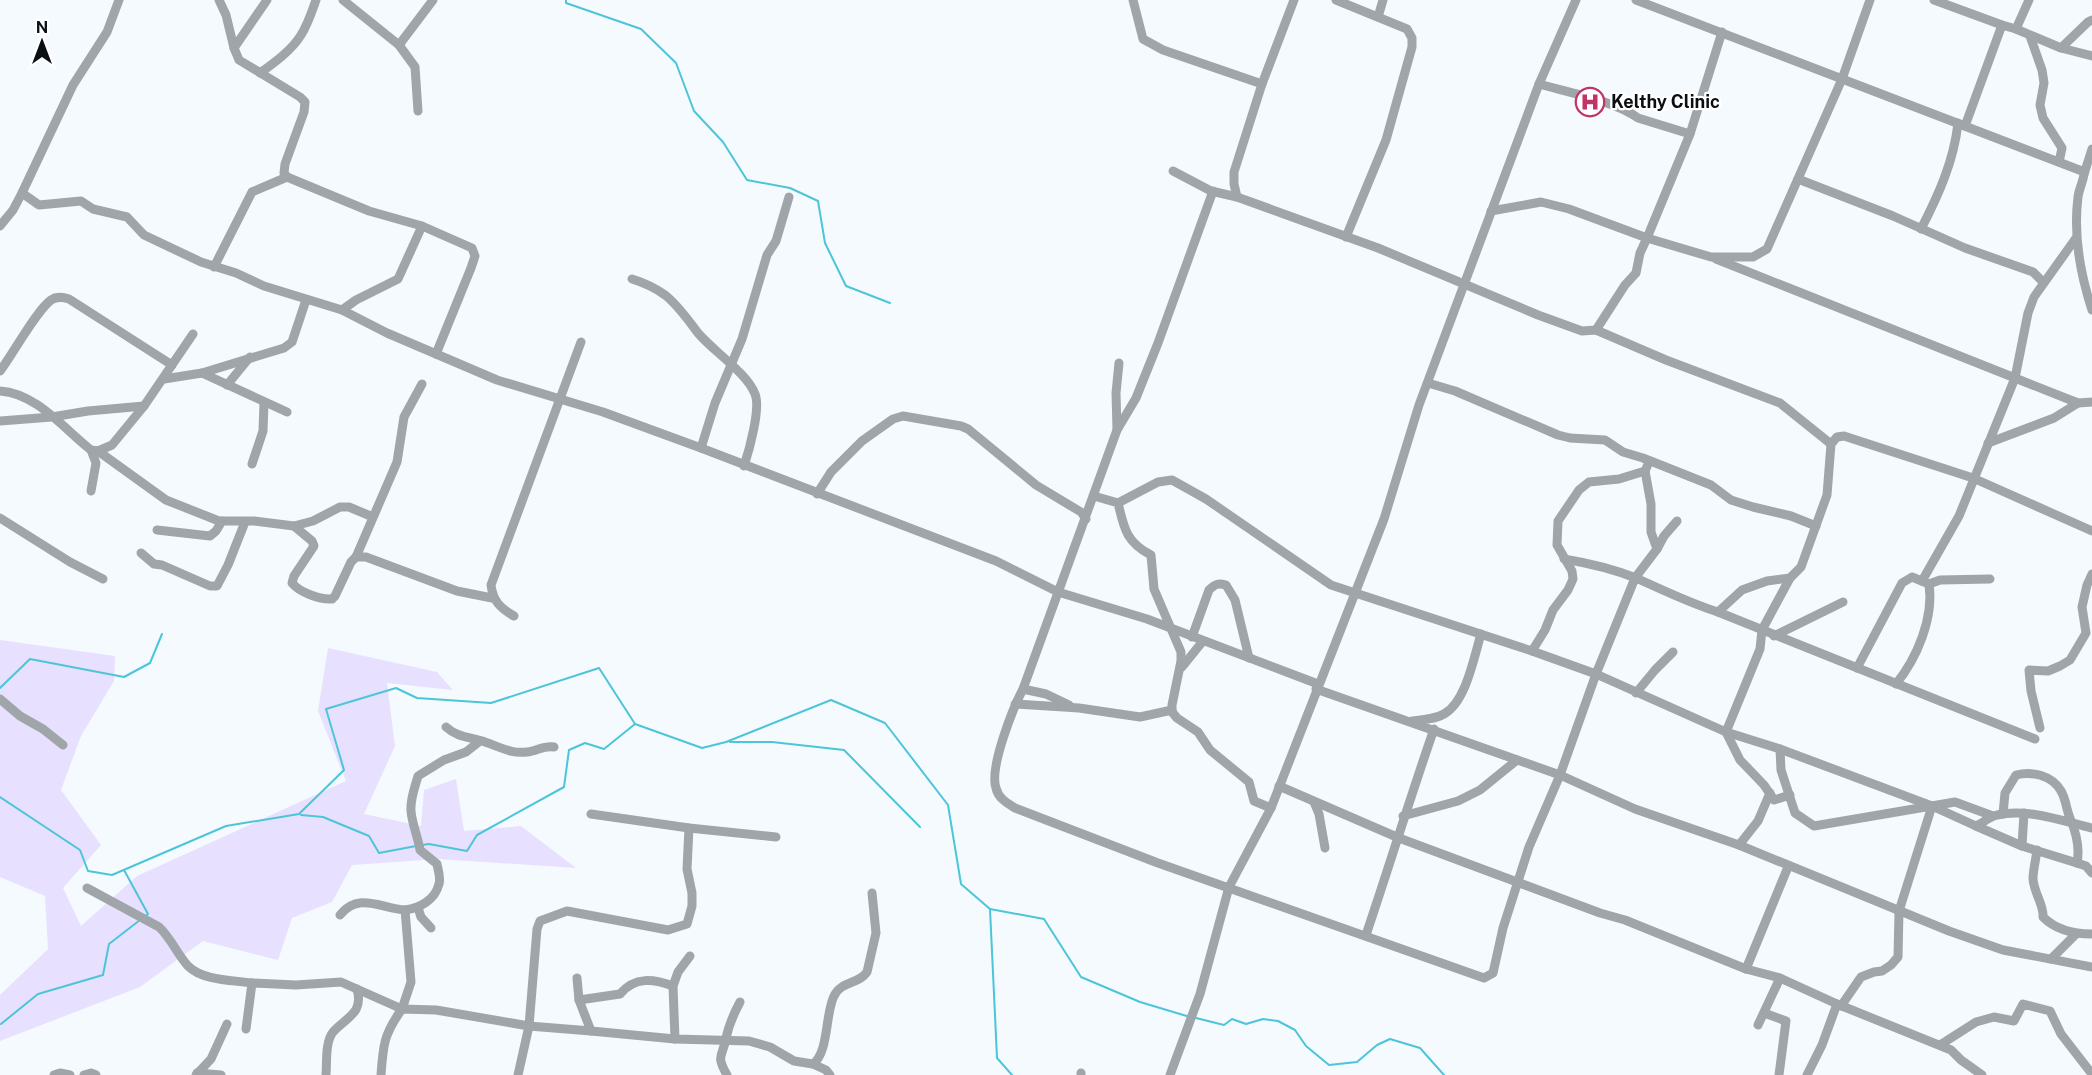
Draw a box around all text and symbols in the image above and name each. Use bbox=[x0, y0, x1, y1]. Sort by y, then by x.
north arrow bbox=[12, 12, 72, 72]
text: N bbox=[36, 18, 48, 37]
hospital icon: Kelthy Clinic bbox=[1574, 86, 1606, 118]
place label: Kelthy Clinic bbox=[1611, 91, 1720, 112]

